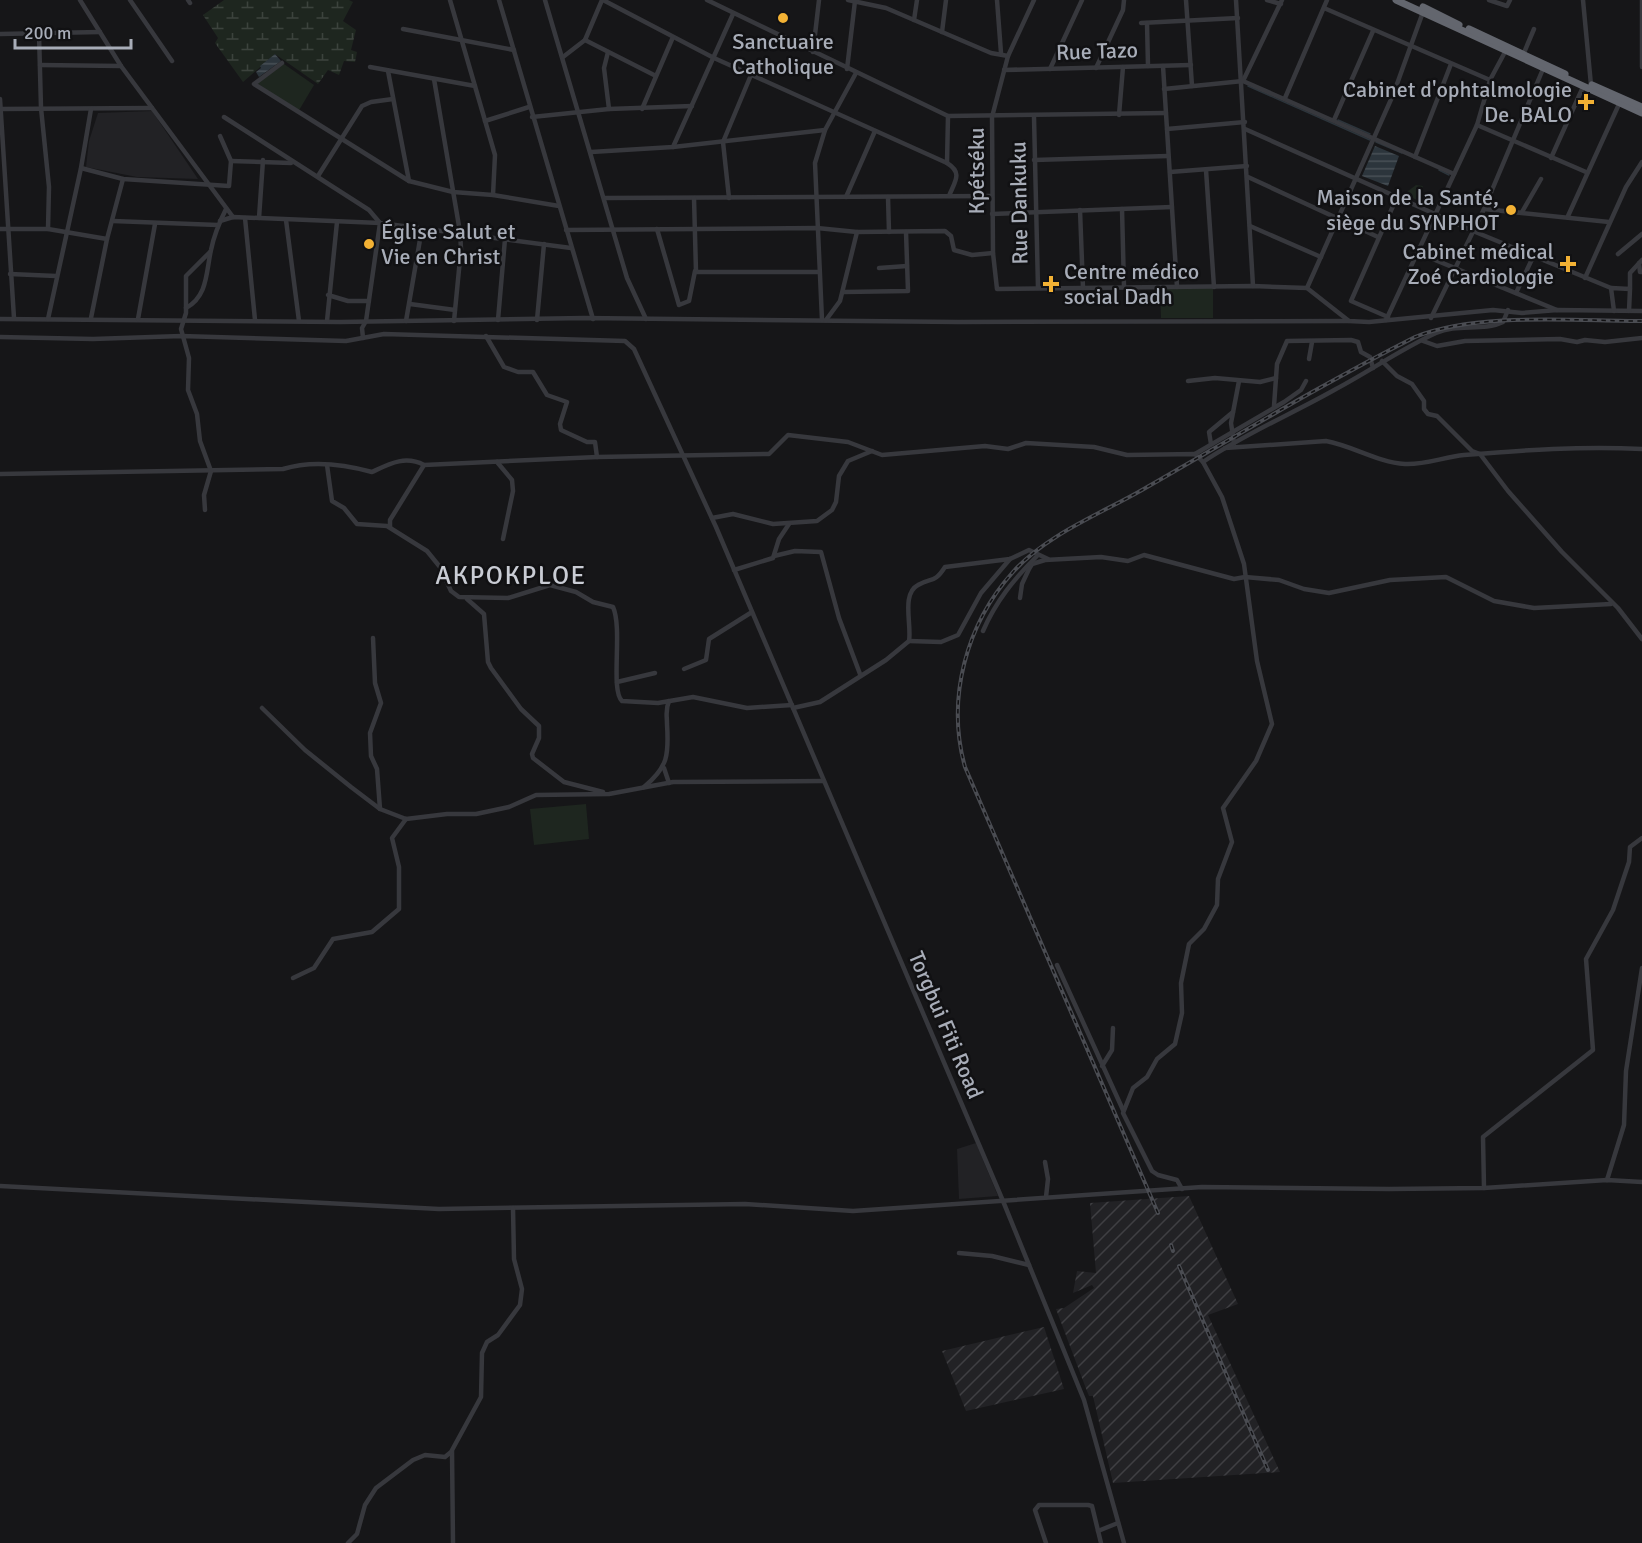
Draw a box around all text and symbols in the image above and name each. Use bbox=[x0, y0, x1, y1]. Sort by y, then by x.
marker: Sanctuaire Catholique bbox=[776, 11, 790, 25]
scale bar bbox=[15, 12, 130, 50]
text: 200 m bbox=[24, 22, 71, 44]
place label: Sanctuaire Catholique bbox=[732, 28, 834, 80]
street label: Rue Tazo bbox=[1056, 36, 1138, 66]
place label: Cabinet d'ophtalmologie De. BALO bbox=[1343, 76, 1572, 128]
marker: Cabinet d'ophtalmologie De. BALO bbox=[1577, 93, 1595, 111]
street label: Kpétséku bbox=[963, 128, 990, 214]
street label: Rue Dankuku bbox=[1004, 141, 1034, 265]
place label: Maison de la Santé, siège du SYNPHOT bbox=[1316, 184, 1499, 236]
marker: Maison de la Santé, siège du SYNPHOT bbox=[1504, 203, 1518, 217]
place label: Église Salut et Vie en Christ bbox=[381, 218, 516, 270]
marker: Église Salut et Vie en Christ bbox=[362, 237, 376, 251]
place label: Cabinet médical Zoé Cardiologie bbox=[1403, 238, 1554, 290]
marker: Cabinet médical Zoé Cardiologie bbox=[1559, 255, 1577, 273]
place label: Centre médico social Dadh bbox=[1064, 258, 1199, 310]
marker: Centre médico social Dadh bbox=[1042, 275, 1060, 293]
district label: AKPOKPLOE bbox=[435, 560, 587, 592]
street label: Torgbui Fiti Road bbox=[903, 947, 989, 1103]

